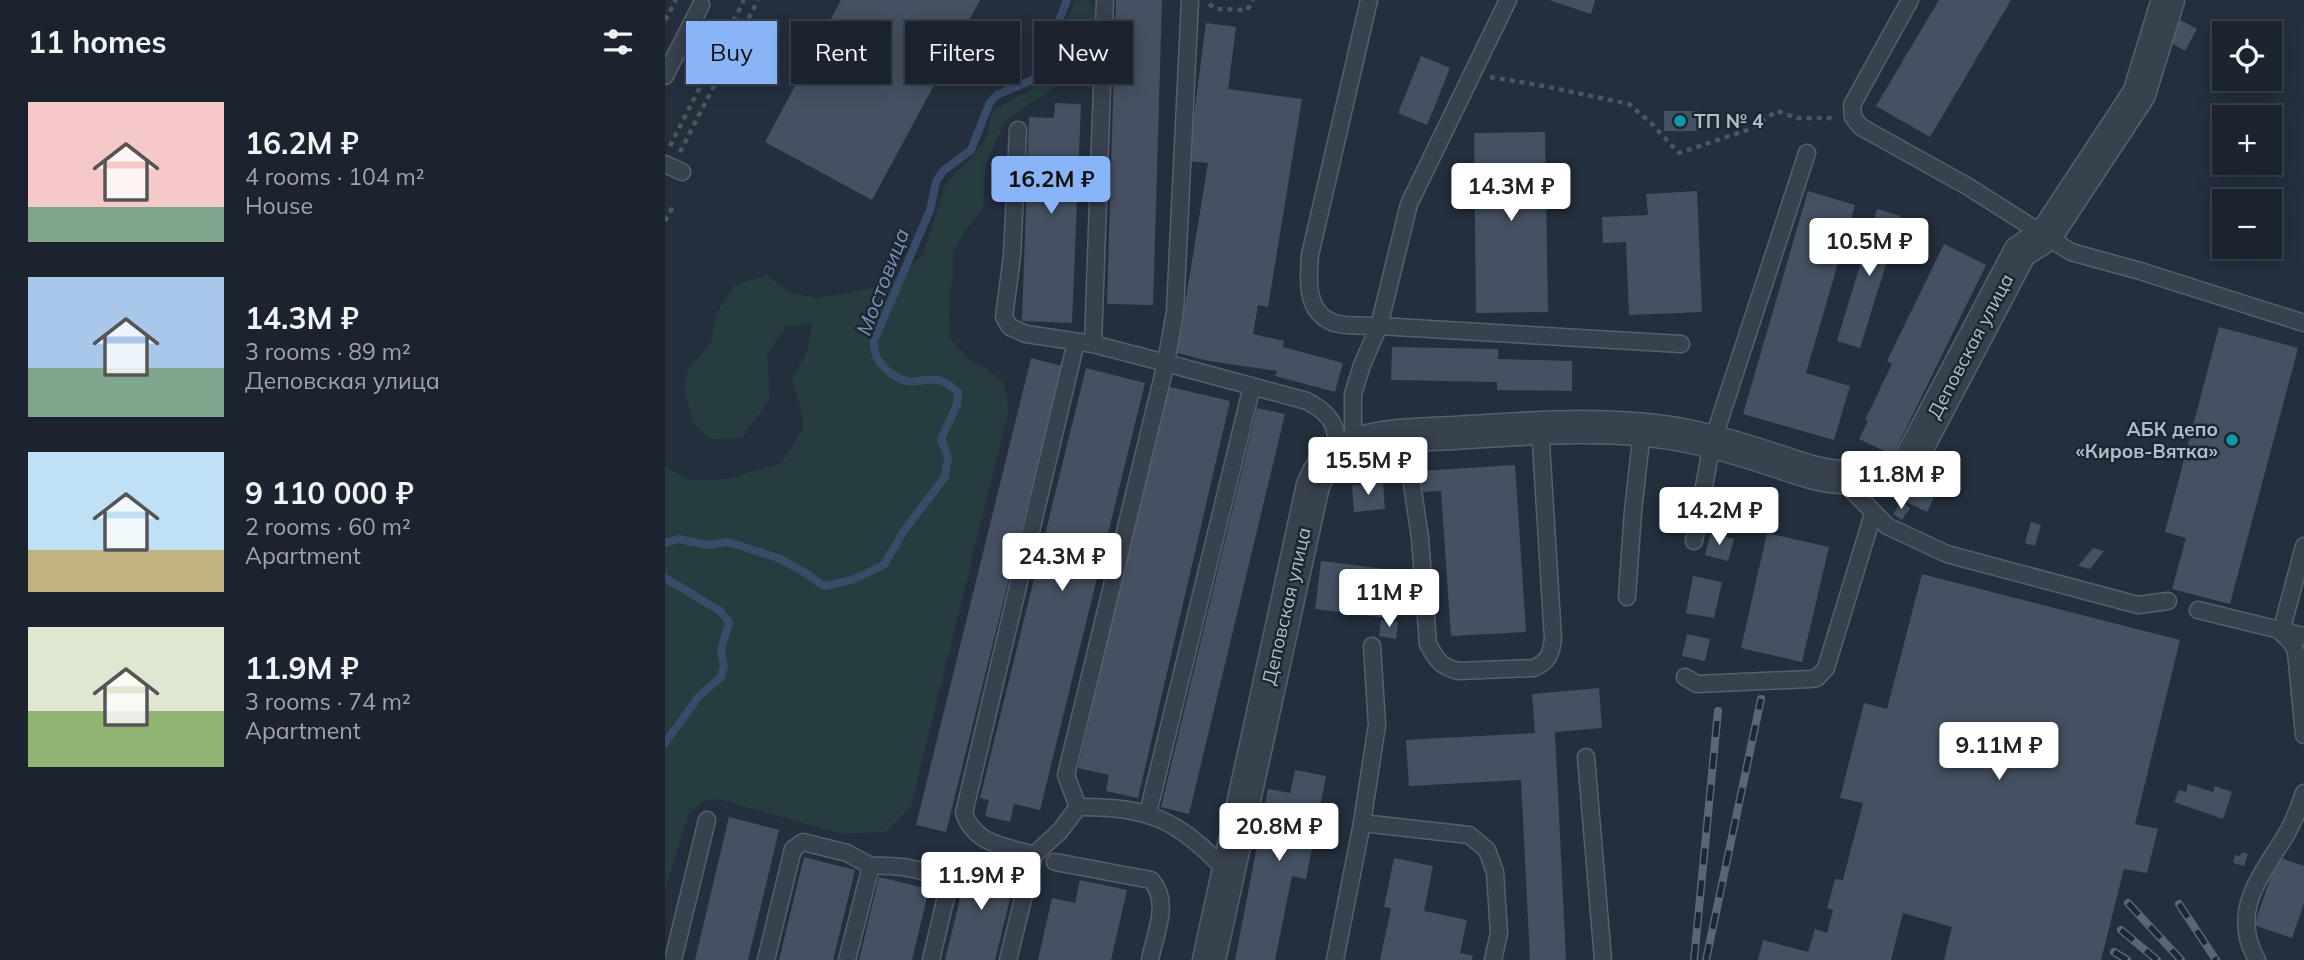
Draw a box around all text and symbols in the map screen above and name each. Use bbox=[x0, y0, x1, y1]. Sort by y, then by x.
chip: Buy bbox=[686, 21, 777, 84]
chip: Rent bbox=[791, 21, 891, 84]
chip: Filters bbox=[905, 21, 1020, 84]
chip: New bbox=[1034, 21, 1133, 84]
map controls bbox=[2212, 21, 2282, 259]
button: locate bbox=[2212, 21, 2282, 91]
text: 11 homes bbox=[28, 23, 167, 61]
icon: filters bbox=[599, 23, 637, 61]
button: + bbox=[2212, 105, 2282, 175]
place label: ТП № 4 bbox=[1694, 109, 1764, 133]
marker: ТП № 4 bbox=[1672, 113, 1688, 129]
text: 16.2M ₽ bbox=[245, 124, 359, 162]
icon: home bbox=[84, 130, 168, 214]
pin: 16.2M ₽ bbox=[986, 156, 1116, 216]
text: 4 rooms · 104 m² bbox=[245, 162, 425, 191]
text: 16.2M ₽ bbox=[1007, 164, 1095, 193]
pin: 14.3M ₽ bbox=[1446, 164, 1576, 223]
text: 14.3M ₽ bbox=[1467, 171, 1555, 200]
button: − bbox=[2212, 189, 2282, 259]
text: House bbox=[245, 191, 313, 220]
pin: 10.5M ₽ bbox=[1804, 218, 1934, 278]
water label: Мостовица bbox=[850, 224, 914, 339]
text: 10.5M ₽ bbox=[1825, 226, 1913, 255]
street label: Деповская улица bbox=[1922, 269, 2018, 423]
text: 14.3M ₽ bbox=[245, 299, 359, 337]
icon: home bbox=[84, 305, 168, 389]
text: 3 rooms · 89 m² bbox=[245, 337, 411, 366]
text: Деповская улица bbox=[245, 366, 440, 395]
place label: АБК депо «Киров-Вятка» bbox=[2075, 417, 2218, 463]
marker: АБК депо «Киров-Вятка» bbox=[2224, 432, 2240, 448]
pin: 15.5M ₽ bbox=[1303, 438, 1433, 497]
text: 15.5M ₽ bbox=[1324, 445, 1412, 474]
pin: 11.8M ₽ bbox=[1836, 452, 1966, 511]
text: 11.8M ₽ bbox=[1857, 459, 1945, 488]
text: 9 110 000 ₽ bbox=[245, 474, 414, 512]
icon: home bbox=[84, 480, 168, 564]
pin: 14.2M ₽ bbox=[1654, 488, 1784, 547]
text: 14.2M ₽ bbox=[1675, 495, 1763, 524]
text: 2 rooms · 60 m² bbox=[245, 512, 411, 541]
street label: Деповская улица bbox=[1256, 525, 1316, 687]
pin: 24.3M ₽ bbox=[997, 534, 1127, 593]
text: Apartment bbox=[245, 541, 361, 570]
text: 24.3M ₽ bbox=[1018, 541, 1106, 570]
pin: 11M ₽ bbox=[1340, 570, 1438, 629]
text: 11M ₽ bbox=[1355, 577, 1423, 606]
text: 11.9M ₽ bbox=[245, 649, 359, 687]
icon: home bbox=[84, 655, 168, 739]
text: 3 rooms · 74 m² bbox=[245, 687, 411, 716]
text: Apartment bbox=[245, 716, 361, 745]
pin: 9.11M ₽ bbox=[1934, 722, 2064, 782]
text: 9.11M ₽ bbox=[1955, 730, 2043, 759]
pin: 20.8M ₽ bbox=[1214, 804, 1344, 863]
text: 20.8M ₽ bbox=[1235, 811, 1323, 840]
pin: 11.9M ₽ bbox=[916, 852, 1046, 912]
text: 11.9M ₽ bbox=[937, 860, 1025, 889]

